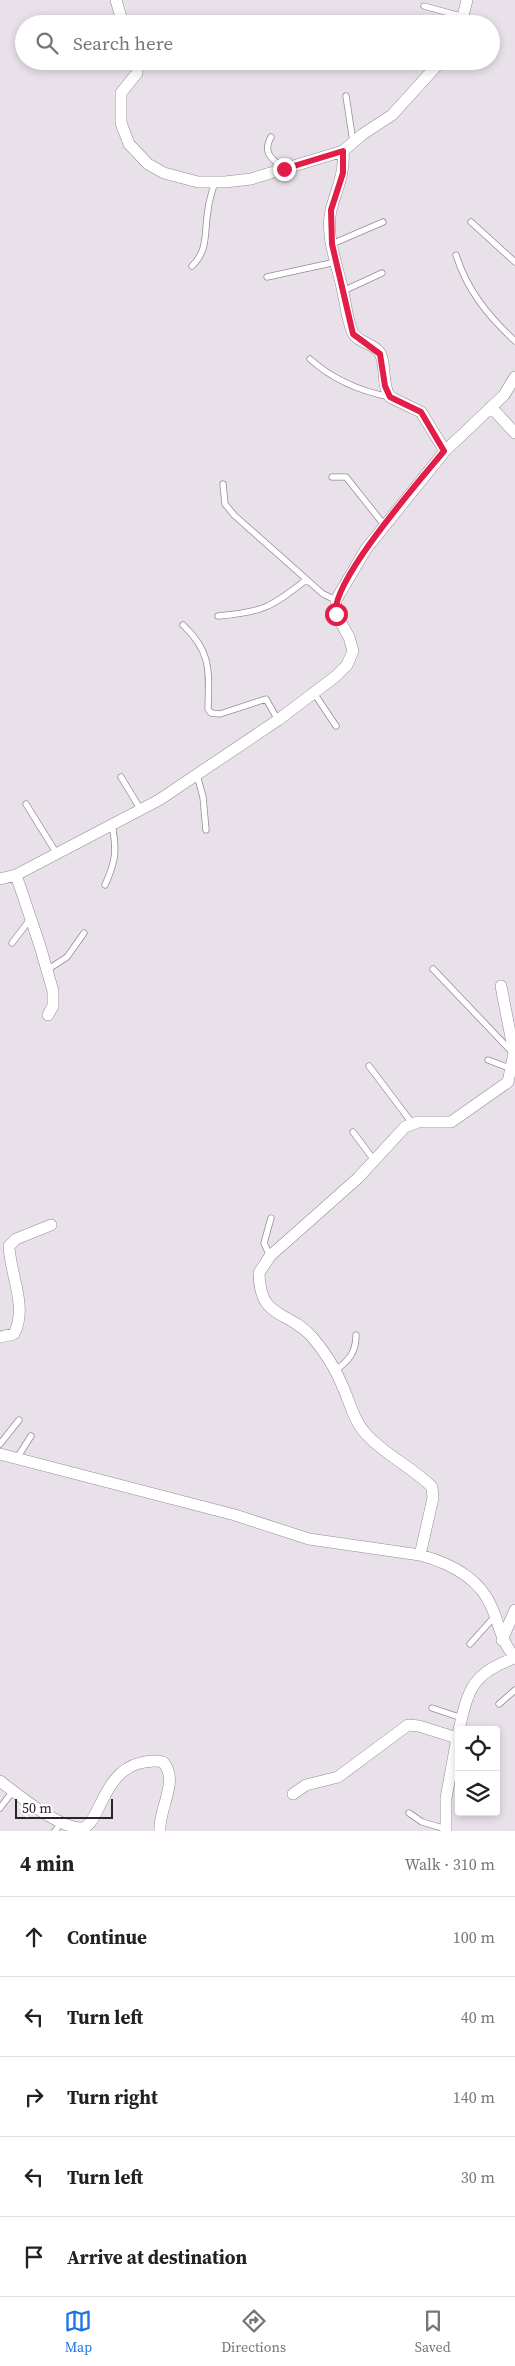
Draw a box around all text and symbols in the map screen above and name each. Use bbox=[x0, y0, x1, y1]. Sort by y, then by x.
search box bbox=[15, 15, 500, 70]
icon: search bbox=[33, 29, 61, 57]
text: Search here bbox=[73, 30, 173, 56]
route end bbox=[273, 158, 296, 181]
route start bbox=[325, 603, 348, 626]
map controls bbox=[455, 1726, 500, 1816]
button: locate bbox=[455, 1726, 500, 1771]
button: layers bbox=[455, 1771, 500, 1816]
scale bar bbox=[15, 1796, 112, 1819]
text: 50 m bbox=[22, 1798, 52, 1818]
text: 4 min bbox=[20, 1849, 75, 1878]
text: Walk · 310 m bbox=[405, 1853, 495, 1875]
icon: ahead bbox=[20, 1923, 48, 1951]
text: Continue bbox=[67, 1924, 147, 1950]
text: 100 m bbox=[453, 1926, 495, 1948]
icon: left bbox=[20, 2003, 48, 2031]
text: Turn left bbox=[67, 2004, 143, 2030]
text: 40 m bbox=[461, 2006, 495, 2028]
icon: right bbox=[20, 2083, 48, 2111]
text: Turn right bbox=[67, 2084, 158, 2110]
text: 140 m bbox=[453, 2086, 495, 2108]
icon: left bbox=[20, 2163, 48, 2191]
text: Turn left bbox=[67, 2164, 143, 2190]
text: 30 m bbox=[461, 2166, 495, 2188]
icon: arrive bbox=[20, 2243, 48, 2271]
text: Arrive at destination bbox=[67, 2244, 247, 2270]
tab: Map bbox=[64, 2307, 92, 2357]
tab: Directions bbox=[221, 2307, 286, 2357]
tab: Saved bbox=[415, 2307, 451, 2357]

